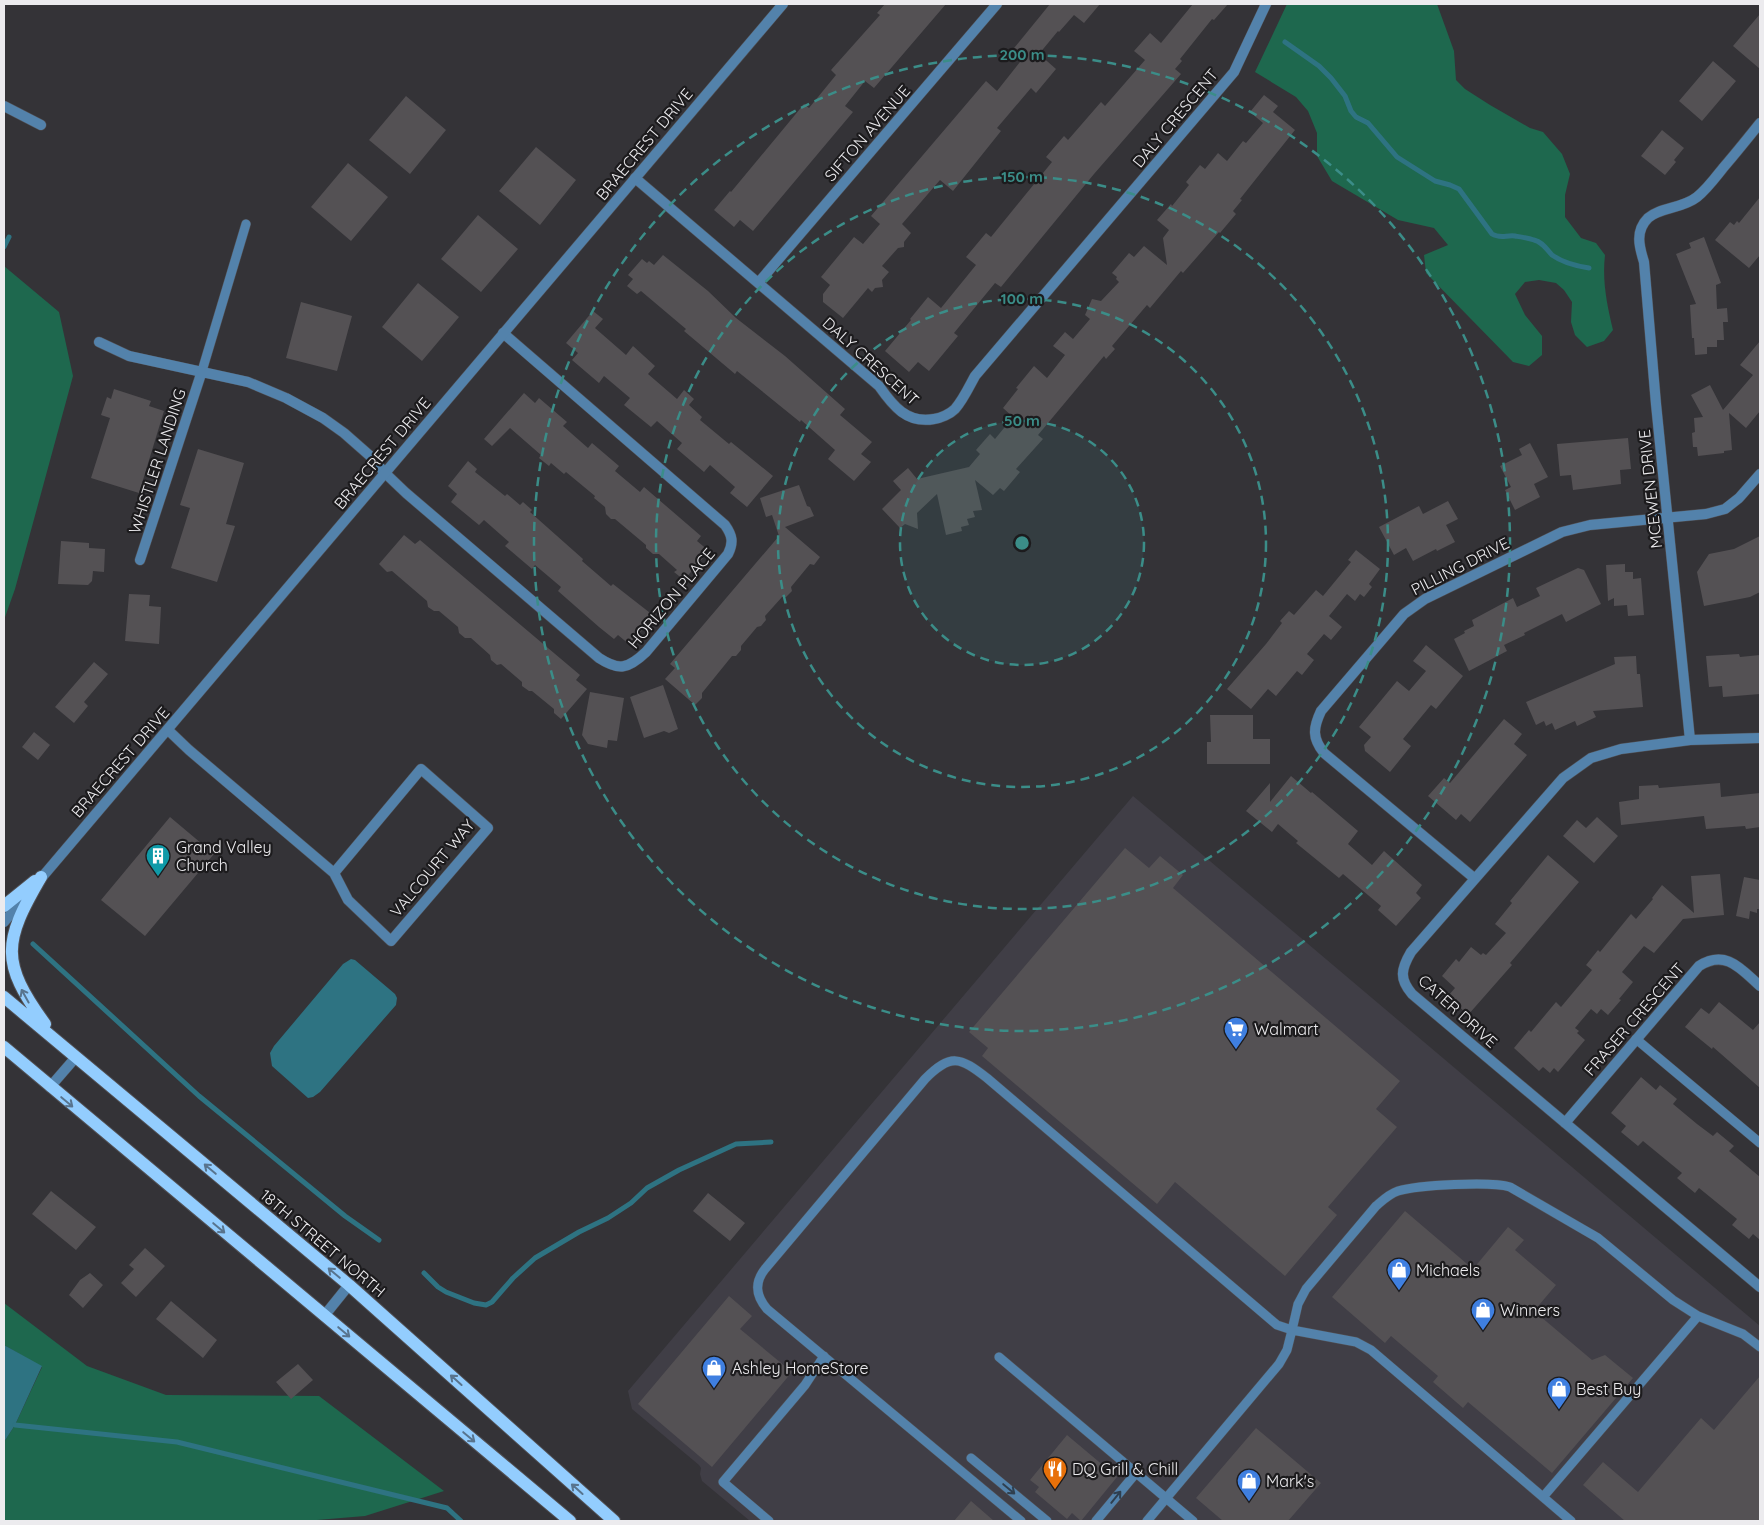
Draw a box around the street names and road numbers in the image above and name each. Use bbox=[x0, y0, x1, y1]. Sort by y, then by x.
street label: DALY CRESCENT bbox=[1128, 64, 1222, 171]
street label: SIFTON AVENUE bbox=[820, 81, 914, 185]
street label: BRAECREST DRIVE bbox=[591, 84, 697, 204]
street label: DALY CRESCENT bbox=[819, 313, 924, 410]
street label: WHISTLER LANDING bbox=[124, 386, 190, 536]
street label: BRAECREST DRIVE bbox=[329, 393, 435, 513]
street label: MCEWEN DRIVE bbox=[1634, 429, 1666, 549]
street label: PILLING DRIVE bbox=[1407, 533, 1513, 599]
street label: HORIZON PLACE bbox=[623, 544, 719, 652]
street label: BRAECREST DRIVE bbox=[67, 703, 173, 821]
street label: VALCOURT WAY bbox=[385, 815, 479, 921]
street label: FRASER CRESCENT bbox=[1579, 958, 1689, 1080]
street label: CATER DRIVE bbox=[1414, 970, 1502, 1052]
street label: 18TH STREET NORTH bbox=[256, 1185, 390, 1301]

